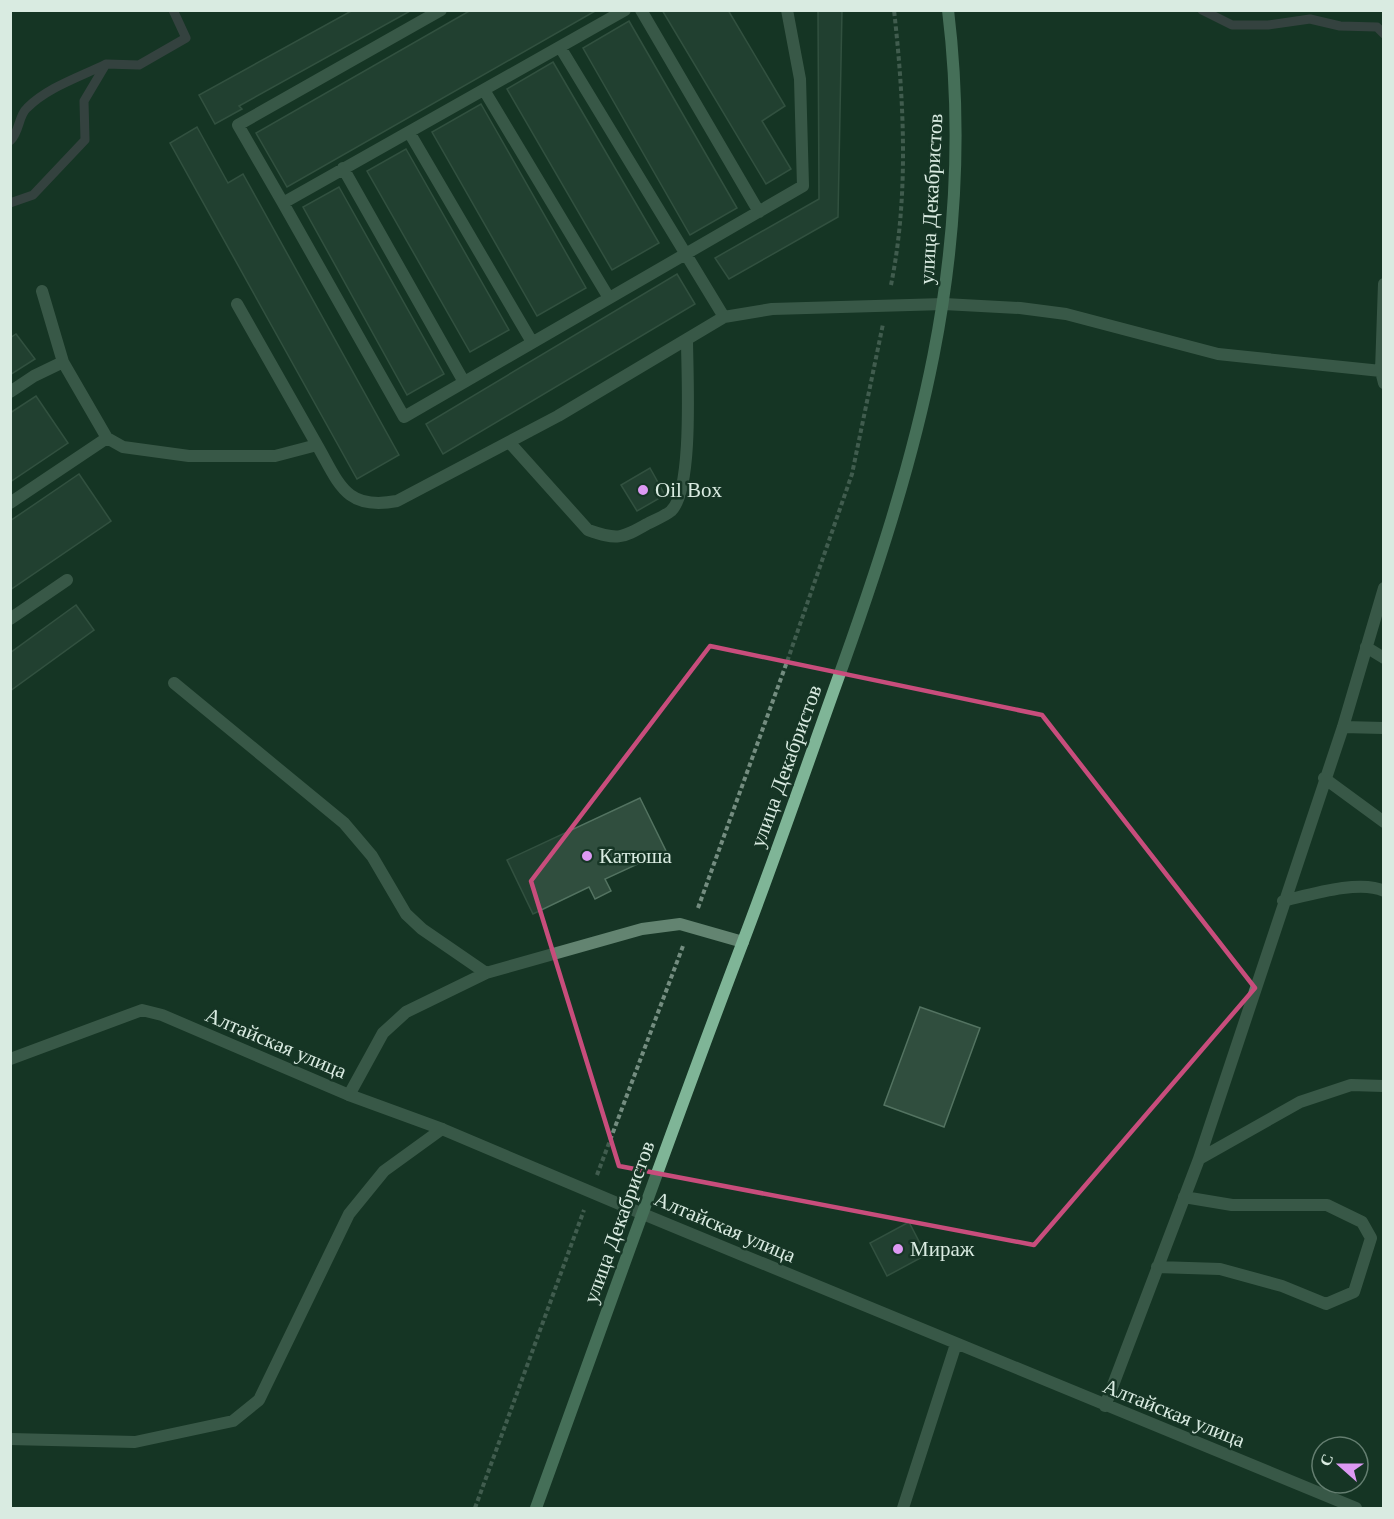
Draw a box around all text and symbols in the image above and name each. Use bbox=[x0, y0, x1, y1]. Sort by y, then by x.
street label: улица Декабристов bbox=[915, 113, 947, 285]
place label: Oil Box bbox=[655, 478, 723, 502]
marker: Oil Box bbox=[636, 483, 650, 497]
street label: улица Декабристов bbox=[745, 681, 827, 851]
place label: Катюша bbox=[599, 844, 673, 868]
marker: Катюша bbox=[580, 849, 594, 863]
street label: Алтайская улица bbox=[202, 1002, 351, 1084]
street label: улица Декабристов bbox=[578, 1137, 660, 1307]
street label: Алтайская улица bbox=[651, 1186, 800, 1268]
place label: Мираж bbox=[910, 1237, 975, 1261]
marker: Мираж bbox=[891, 1242, 905, 1256]
street label: Алтайская улица bbox=[1100, 1374, 1249, 1453]
north arrow bbox=[1310, 1435, 1370, 1495]
text: С bbox=[1316, 1451, 1336, 1468]

